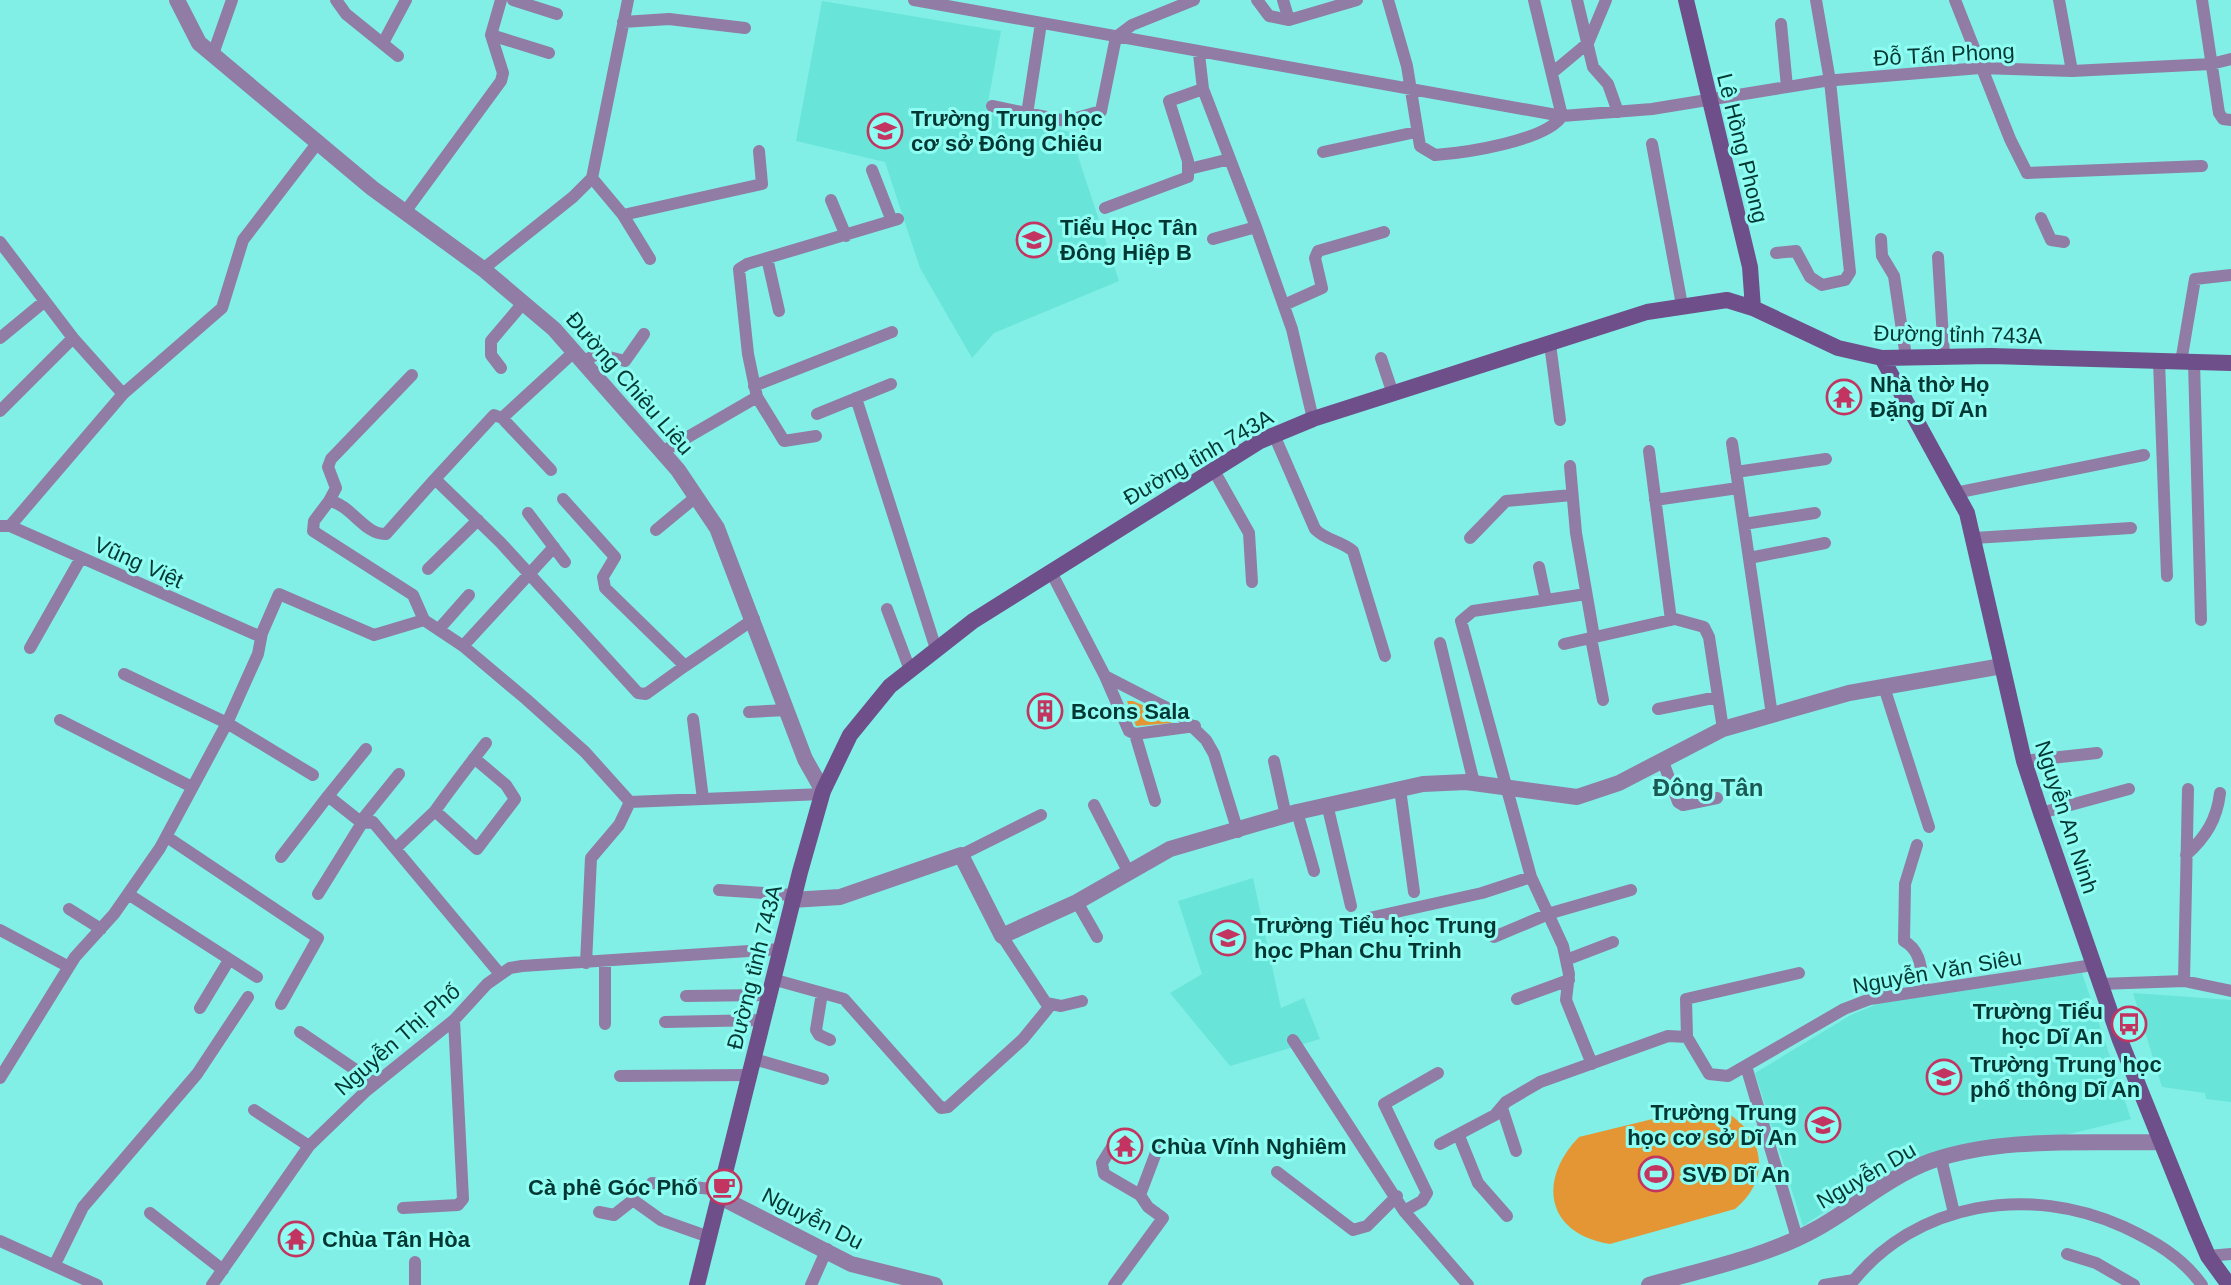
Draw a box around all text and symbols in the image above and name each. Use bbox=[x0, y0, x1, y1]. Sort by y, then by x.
street label: Đỗ Tấn Phong bbox=[1873, 38, 2015, 71]
street label: Lê Hồng Phong bbox=[1712, 71, 1773, 225]
place label: Trường Trung học cơ sở Đông Chiêu bbox=[911, 106, 1103, 156]
school or university icon: Trường Trung học cơ sở Đông Chiêu bbox=[866, 112, 904, 150]
place label: Tiểu Học Tân Đông Hiệp B bbox=[1060, 215, 1198, 265]
school or university icon: Tiểu Học Tân Đông Hiệp B bbox=[1015, 221, 1053, 259]
street label: Đường Chiêu Liêu bbox=[561, 307, 698, 460]
street label: Đường tỉnh 743A bbox=[1873, 321, 2043, 348]
place label: Nhà thờ Họ Đặng Dĩ An bbox=[1870, 372, 1990, 422]
temple icon: Nhà thờ Họ Đặng Dĩ An bbox=[1825, 378, 1863, 416]
street label: Đường tỉnh 743A bbox=[1119, 404, 1278, 510]
street label: Vũng Việt bbox=[90, 532, 187, 593]
building icon: Bcons Sala bbox=[1026, 692, 1064, 730]
place label: Bcons Sala bbox=[1071, 699, 1190, 724]
street label: Nguyễn An Ninh bbox=[2030, 738, 2103, 897]
district label: Đông Tân bbox=[1653, 774, 1763, 801]
street label: Đường tỉnh 743A bbox=[722, 882, 787, 1052]
place label: Trường Tiểu học Trung học Phan Chu Trinh bbox=[1254, 913, 1497, 963]
school or university icon: Trường Tiểu học Trung học Phan Chu Trinh bbox=[1209, 919, 1247, 957]
street label: Nguyễn Văn Siêu bbox=[1851, 944, 2024, 999]
street label: Nguyễn Thị Phố bbox=[330, 978, 465, 1100]
place label: Trường Tiểu học Dĩ An bbox=[1973, 999, 2103, 1049]
bus stop icon: Trường Tiểu học Dĩ An bbox=[2110, 1005, 2148, 1043]
place label: Trường Trung học phổ thông Dĩ An bbox=[1970, 1052, 2162, 1102]
school or university icon: Trường Trung học phổ thông Dĩ An bbox=[1925, 1058, 1963, 1096]
place label: Trường Trung học cơ sở Dĩ An bbox=[1627, 1100, 1797, 1150]
school or university icon: Trường Trung học cơ sở Dĩ An bbox=[1804, 1106, 1842, 1144]
temple icon: Chùa Vĩnh Nghiêm bbox=[1106, 1127, 1144, 1165]
place label: Chùa Vĩnh Nghiêm bbox=[1151, 1134, 1347, 1159]
street label: Nguyễn Du bbox=[1812, 1137, 1920, 1214]
sports icon: SVĐ Dĩ An bbox=[1637, 1155, 1675, 1193]
place label: SVĐ Dĩ An bbox=[1682, 1162, 1790, 1187]
cafe icon: Cà phê Góc Phố bbox=[705, 1168, 743, 1206]
place label: Cà phê Góc Phố bbox=[528, 1175, 698, 1200]
street label: Nguyễn Du bbox=[758, 1182, 867, 1255]
temple icon: Chùa Tân Hòa bbox=[277, 1220, 315, 1258]
place label: Chùa Tân Hòa bbox=[322, 1227, 471, 1252]

